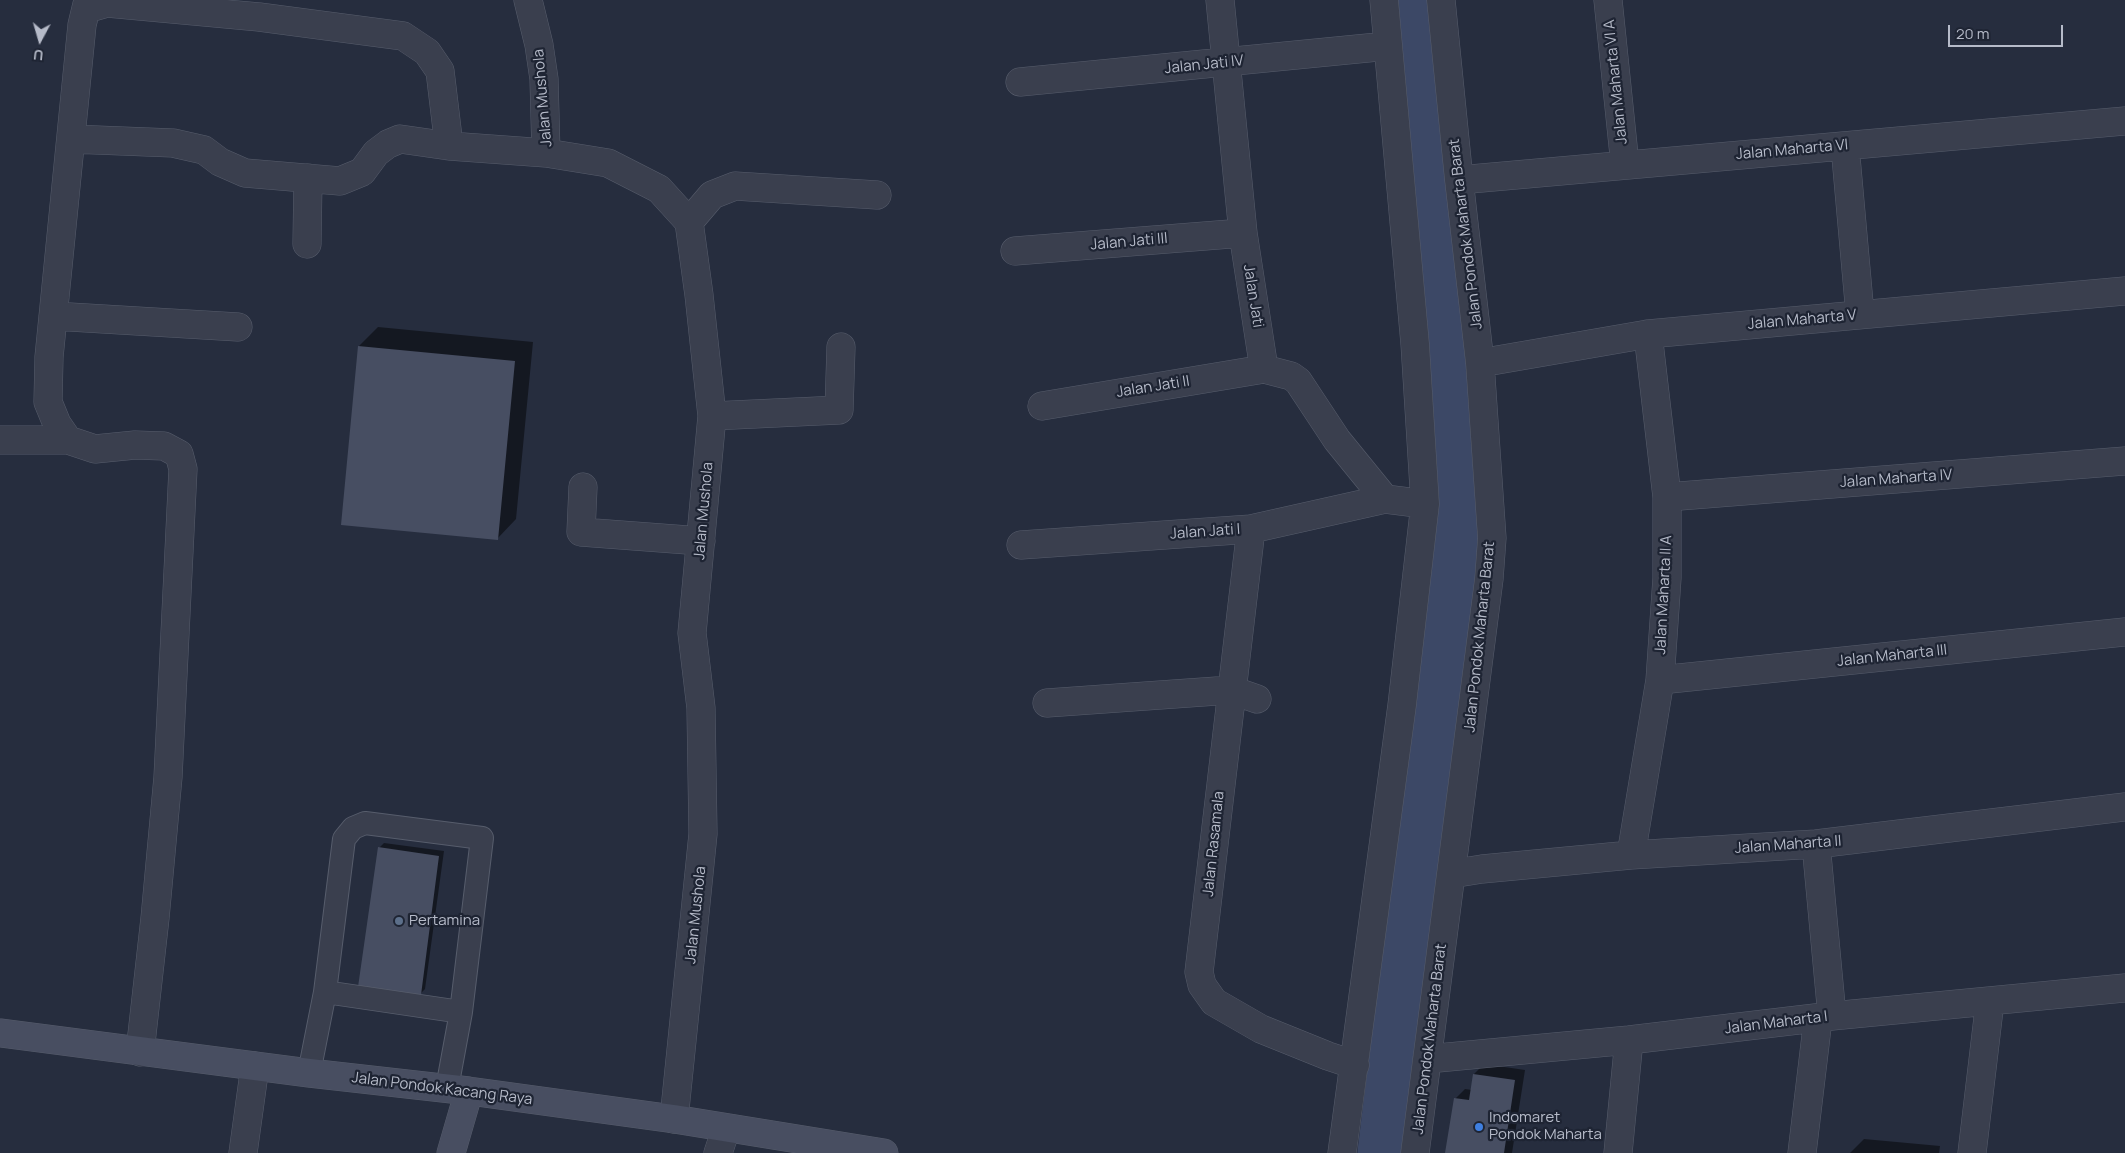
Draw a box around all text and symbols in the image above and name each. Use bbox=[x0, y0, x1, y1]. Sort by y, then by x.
north arrow bbox=[15, 15, 65, 65]
scale bar bbox=[1950, 15, 2065, 47]
street label: Jalan Maharta VI A bbox=[1601, 19, 1631, 145]
text: 20 m bbox=[1956, 23, 1989, 44]
text: U bbox=[32, 45, 44, 65]
street label: Jalan Mushola bbox=[530, 48, 556, 148]
street label: Jalan Jati IV bbox=[1164, 52, 1244, 78]
street label: Jalan Maharta VI bbox=[1735, 136, 1849, 164]
street label: Jalan Pondok Maharta Barat bbox=[1445, 138, 1487, 330]
street label: Jalan Jati III bbox=[1090, 230, 1168, 254]
street label: Jalan Jati bbox=[1239, 263, 1267, 329]
street label: Jalan Maharta V bbox=[1747, 306, 1857, 334]
street label: Jalan Jati II bbox=[1115, 372, 1191, 402]
street label: Jalan Mushola bbox=[691, 461, 717, 561]
street label: Jalan Maharta IV bbox=[1839, 466, 1953, 492]
street label: Jalan Jati I bbox=[1169, 521, 1241, 543]
street label: Jalan Maharta II A bbox=[1652, 535, 1676, 655]
street label: Jalan Pondok Maharta Barat bbox=[1461, 541, 1499, 733]
street label: Jalan Maharta III bbox=[1836, 641, 1948, 671]
street label: Jalan Rasamala bbox=[1200, 790, 1228, 898]
street label: Jalan Maharta II bbox=[1734, 832, 1842, 858]
street label: Jalan Mushola bbox=[682, 865, 710, 965]
place label: Pertamina bbox=[409, 912, 480, 930]
marker: Pertamina bbox=[393, 915, 405, 927]
street label: Jalan Pondok Maharta Barat bbox=[1409, 943, 1451, 1135]
street label: Jalan Maharta I bbox=[1724, 1008, 1828, 1038]
street label: Jalan Pondok Kacang Raya bbox=[351, 1069, 533, 1109]
place label: Indomaret Pondok Maharta bbox=[1489, 1109, 1602, 1144]
marker: Indomaret Pondok Maharta bbox=[1473, 1121, 1485, 1133]

